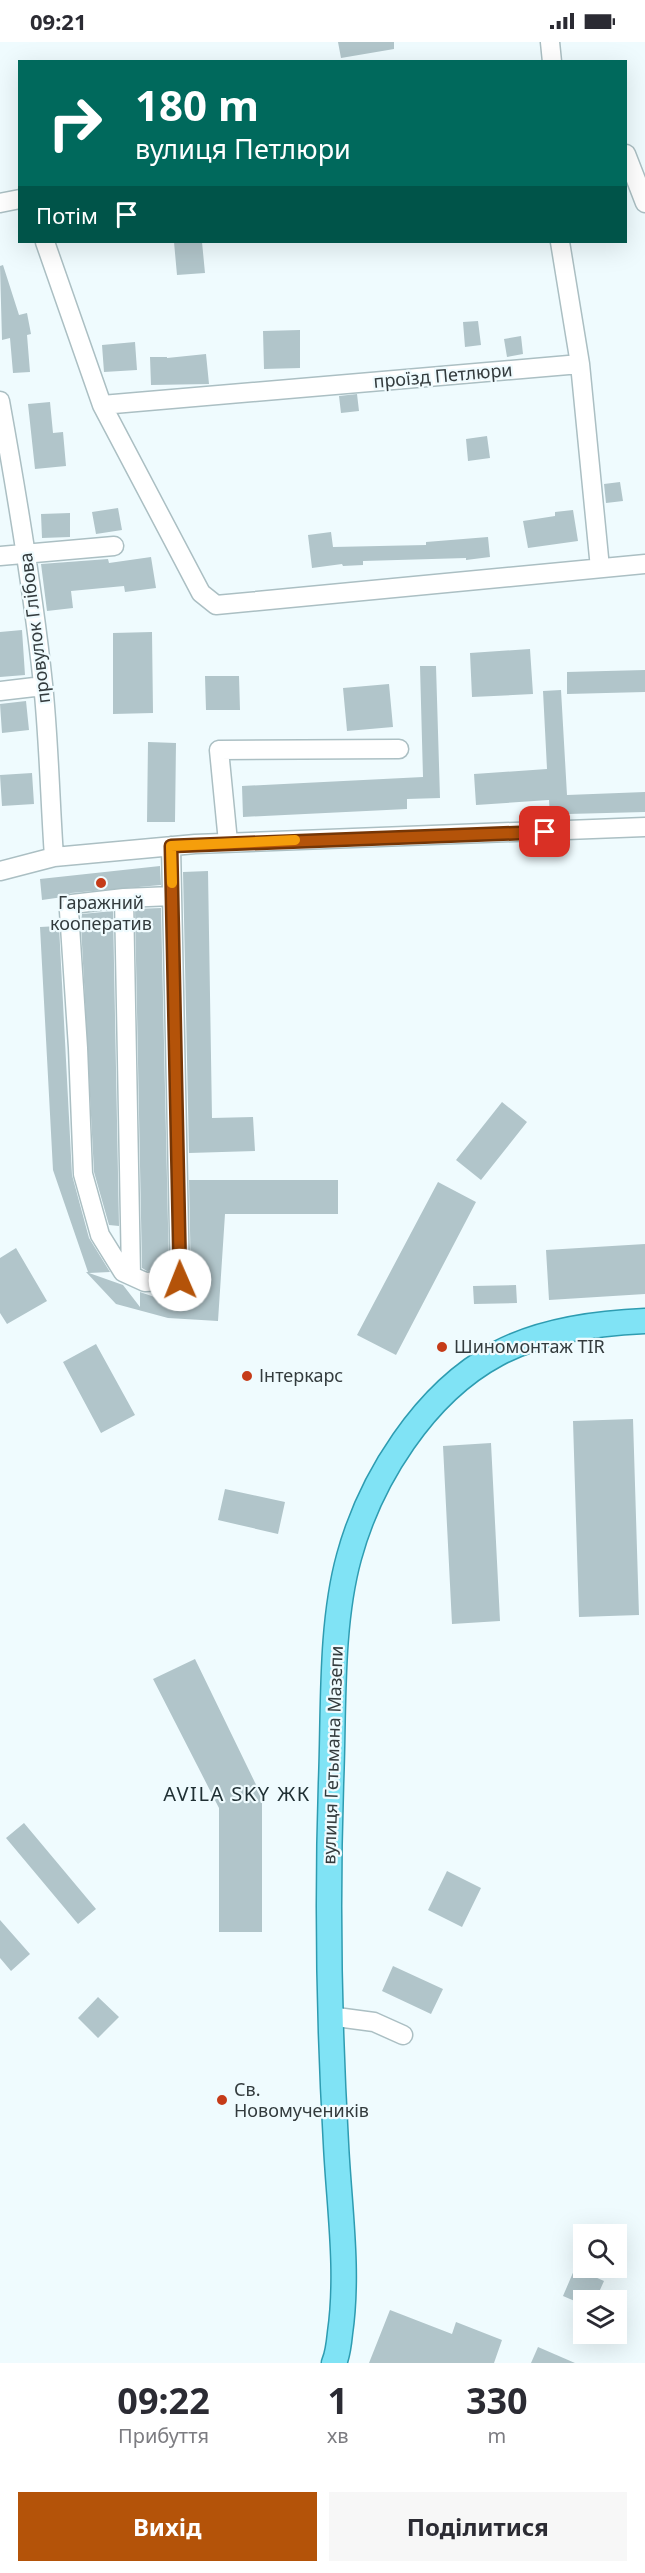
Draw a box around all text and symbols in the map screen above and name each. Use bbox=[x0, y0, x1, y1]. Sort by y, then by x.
text: 09:21 bbox=[30, 6, 87, 36]
text: 180 m bbox=[135, 76, 259, 133]
icon: right bbox=[36, 84, 114, 162]
text: вулиця Петлюри bbox=[135, 130, 351, 167]
icon: arrive bbox=[110, 198, 143, 231]
text: Потім bbox=[36, 200, 98, 230]
street label: проїзд Петлюри bbox=[372, 357, 513, 393]
street label: провулок Глібова bbox=[13, 551, 55, 705]
pin bbox=[519, 806, 570, 857]
icon: arrive bbox=[528, 815, 561, 848]
marker: Гаражний кооператив bbox=[94, 876, 108, 890]
place label: Гаражний кооператив bbox=[50, 890, 152, 935]
position arrow bbox=[148, 1248, 212, 1312]
place label: Шиномонтаж TIR bbox=[454, 1334, 605, 1358]
marker: Шиномонтаж TIR bbox=[435, 1340, 449, 1354]
place label: Інтеркарс bbox=[259, 1363, 343, 1387]
marker: Інтеркарс bbox=[240, 1369, 254, 1383]
street label: вулиця Гетьмана Мазепи bbox=[316, 1645, 348, 1865]
district label: AVILA SKY ЖК bbox=[163, 1780, 311, 1807]
place label: Св. Новомучеників bbox=[234, 2077, 369, 2122]
marker: Св. Новомучеників bbox=[215, 2093, 229, 2107]
map controls bbox=[573, 2224, 627, 2344]
button: search bbox=[573, 2224, 627, 2278]
button: layers bbox=[573, 2290, 627, 2344]
text: 09:22 bbox=[117, 2376, 210, 2425]
text: 1 bbox=[328, 2376, 348, 2425]
text: 330 bbox=[466, 2376, 528, 2425]
text: Прибуття bbox=[118, 2422, 209, 2449]
text: хв bbox=[327, 2422, 349, 2449]
text: m bbox=[487, 2422, 506, 2449]
button: Вихід bbox=[18, 2492, 317, 2561]
button: Поділитися bbox=[329, 2492, 627, 2561]

